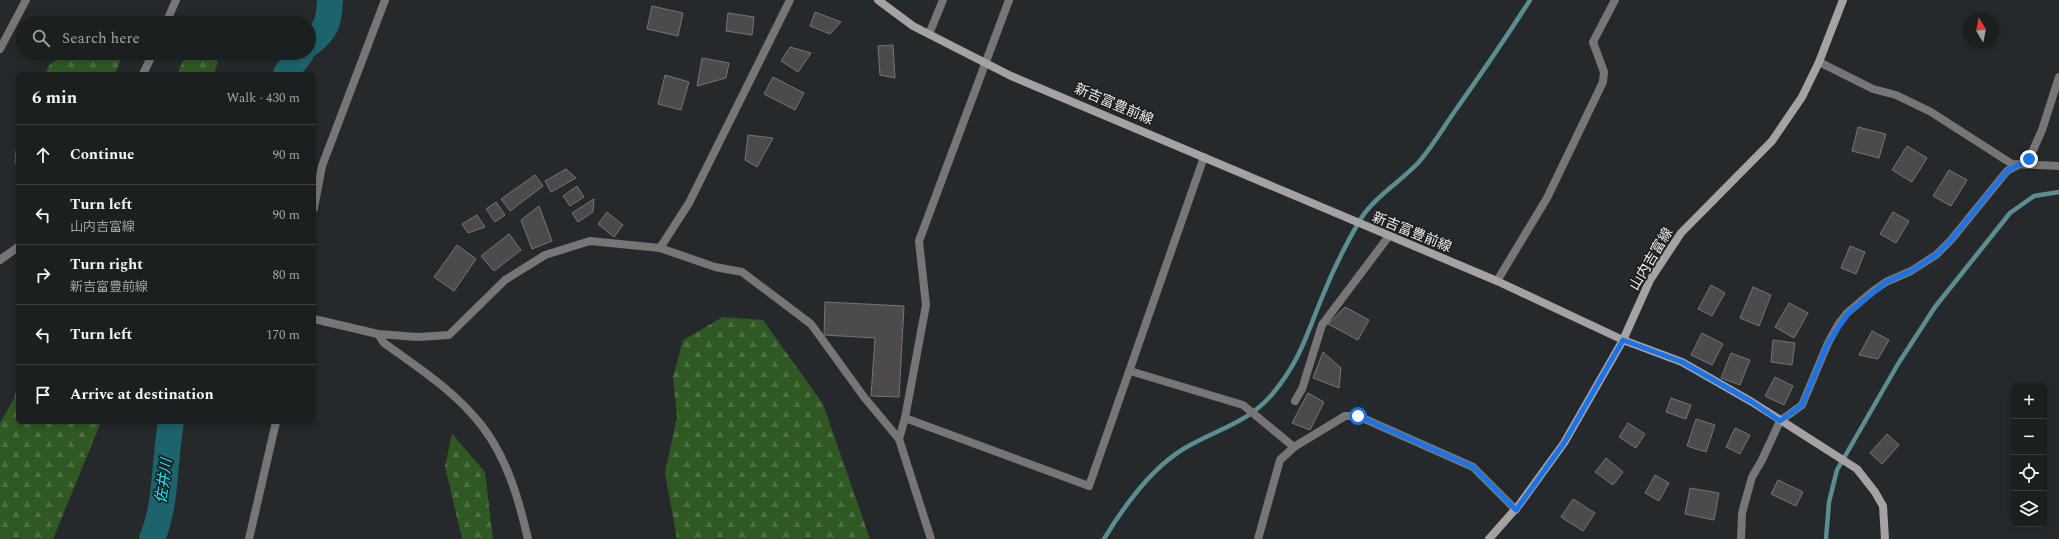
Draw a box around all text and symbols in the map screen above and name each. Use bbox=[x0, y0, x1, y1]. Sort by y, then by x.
north arrow bbox=[1963, 12, 1999, 48]
search box bbox=[16, 16, 316, 60]
icon: search bbox=[30, 27, 52, 49]
text: Search here bbox=[62, 27, 140, 50]
street label: 新吉富豊前線 bbox=[1071, 78, 1157, 130]
text: 6 min bbox=[32, 85, 77, 111]
text: Walk · 430 m bbox=[226, 88, 300, 108]
text: Continue bbox=[70, 143, 135, 166]
icon: ahead bbox=[32, 144, 54, 166]
text: 90 m bbox=[273, 145, 300, 165]
route end bbox=[2020, 150, 2038, 168]
text: Turn left bbox=[70, 193, 132, 216]
icon: left bbox=[32, 204, 54, 226]
text: 90 m bbox=[273, 205, 300, 225]
street label: 新吉富豊前線 bbox=[1369, 207, 1455, 257]
text: 山内吉富線 bbox=[70, 217, 135, 237]
street label: 山内吉富線 bbox=[1624, 224, 1678, 294]
text: Turn right bbox=[70, 253, 143, 276]
icon: right bbox=[32, 264, 54, 286]
text: 80 m bbox=[273, 265, 300, 285]
text: 新吉富豊前線 bbox=[70, 277, 148, 297]
text: Turn left bbox=[70, 323, 132, 346]
icon: left bbox=[32, 324, 54, 346]
text: 170 m bbox=[266, 325, 300, 345]
text: Arrive at destination bbox=[70, 383, 214, 406]
map controls bbox=[2011, 383, 2047, 527]
button: + bbox=[2011, 383, 2047, 419]
icon: arrive bbox=[32, 384, 54, 406]
route start bbox=[1349, 407, 1367, 425]
button: − bbox=[2011, 419, 2047, 455]
water label: 佐井川 bbox=[149, 455, 179, 505]
button: locate bbox=[2011, 455, 2047, 491]
button: layers bbox=[2011, 491, 2047, 527]

